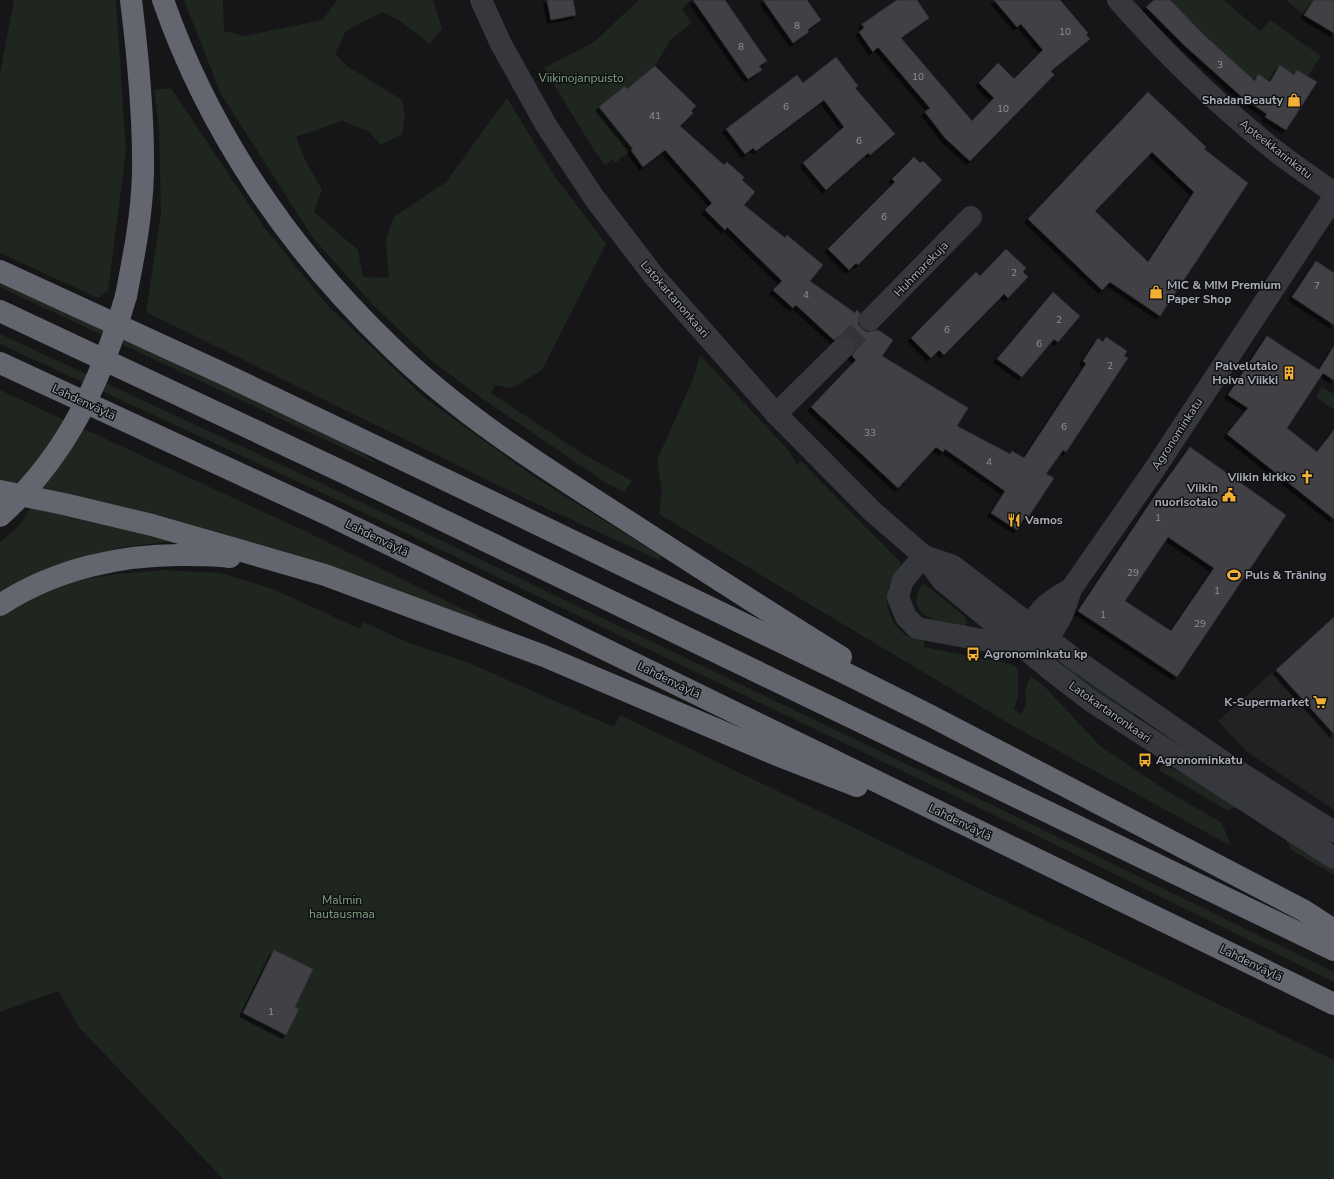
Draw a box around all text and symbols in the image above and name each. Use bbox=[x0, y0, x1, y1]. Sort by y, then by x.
house number: 8 bbox=[794, 19, 800, 33]
house number: 10 bbox=[1059, 25, 1071, 39]
house number: 8 bbox=[738, 40, 744, 54]
house number: 3 bbox=[1217, 58, 1223, 72]
park label: Viikinojanpuisto bbox=[537, 70, 624, 86]
house number: 10 bbox=[912, 70, 924, 84]
place label: ShadanBeauty bbox=[1202, 92, 1284, 108]
shop icon: ShadanBeauty bbox=[1286, 92, 1302, 108]
house number: 6 bbox=[783, 100, 789, 114]
house number: 10 bbox=[997, 102, 1009, 116]
house number: 41 bbox=[649, 109, 661, 123]
street label: Apteekkarinkatu bbox=[1236, 116, 1316, 182]
house number: 6 bbox=[856, 134, 862, 148]
house number: 6 bbox=[881, 210, 887, 224]
street label: Huhmarekuja bbox=[890, 238, 952, 300]
street label: Latokartanonkaari bbox=[637, 257, 713, 341]
house number: 2 bbox=[1011, 266, 1017, 280]
place label: MIC & M!M Premium Paper Shop bbox=[1167, 277, 1281, 307]
house number: 7 bbox=[1314, 279, 1320, 293]
shop icon: MIC & M!M Premium Paper Shop bbox=[1148, 284, 1164, 300]
house number: 4 bbox=[803, 288, 809, 302]
house number: 2 bbox=[1056, 313, 1062, 327]
house number: 6 bbox=[944, 323, 950, 337]
house number: 6 bbox=[1036, 337, 1042, 351]
place label: Palvelutalo Hoiva Viikki bbox=[1212, 358, 1278, 388]
house number: 2 bbox=[1107, 359, 1113, 373]
building icon: Palvelutalo Hoiva Viikki bbox=[1281, 365, 1297, 381]
street label: Lahdenväylä bbox=[50, 380, 118, 424]
street label: Agronominkatu bbox=[1148, 395, 1206, 473]
house number: 6 bbox=[1061, 420, 1067, 434]
house number: 33 bbox=[864, 426, 876, 440]
house number: 4 bbox=[986, 455, 992, 469]
place label: Viikin kirkko bbox=[1227, 469, 1296, 485]
church icon: Viikin kirkko bbox=[1299, 469, 1315, 485]
place label: Viikin nuorisotalo bbox=[1155, 480, 1218, 510]
public building icon: Viikin nuorisotalo bbox=[1221, 487, 1237, 503]
house number: 1 bbox=[1155, 511, 1161, 525]
restaurant icon: Vamos bbox=[1006, 512, 1022, 528]
place label: Vamos bbox=[1024, 512, 1063, 528]
street label: Lahdenväylä bbox=[343, 516, 411, 560]
house number: 29 bbox=[1127, 566, 1139, 580]
sports icon: Puls & Träning bbox=[1226, 567, 1242, 583]
place label: Puls & Träning bbox=[1245, 567, 1327, 583]
house number: 1 bbox=[1214, 584, 1220, 598]
house number: 1 bbox=[1100, 608, 1106, 622]
house number: 29 bbox=[1194, 617, 1206, 631]
bus stop icon: Agronominkatu kp bbox=[965, 646, 981, 662]
place label: Agronominkatu kp bbox=[984, 646, 1088, 662]
street label: Lahdenväylä bbox=[635, 658, 703, 702]
street label: Latokartanonkaari bbox=[1066, 678, 1154, 746]
place label: K-Supermarket bbox=[1224, 694, 1309, 710]
supermarket icon: K-Supermarket bbox=[1312, 694, 1328, 710]
bus stop icon: Agronominkatu bbox=[1137, 752, 1153, 768]
place label: Agronominkatu bbox=[1156, 752, 1243, 768]
street label: Lahdenväylä bbox=[926, 800, 994, 844]
park label: Malmin hautausmaa bbox=[309, 892, 375, 922]
street label: Lahdenväylä bbox=[1217, 941, 1285, 985]
house number: 1 bbox=[268, 1005, 274, 1019]

